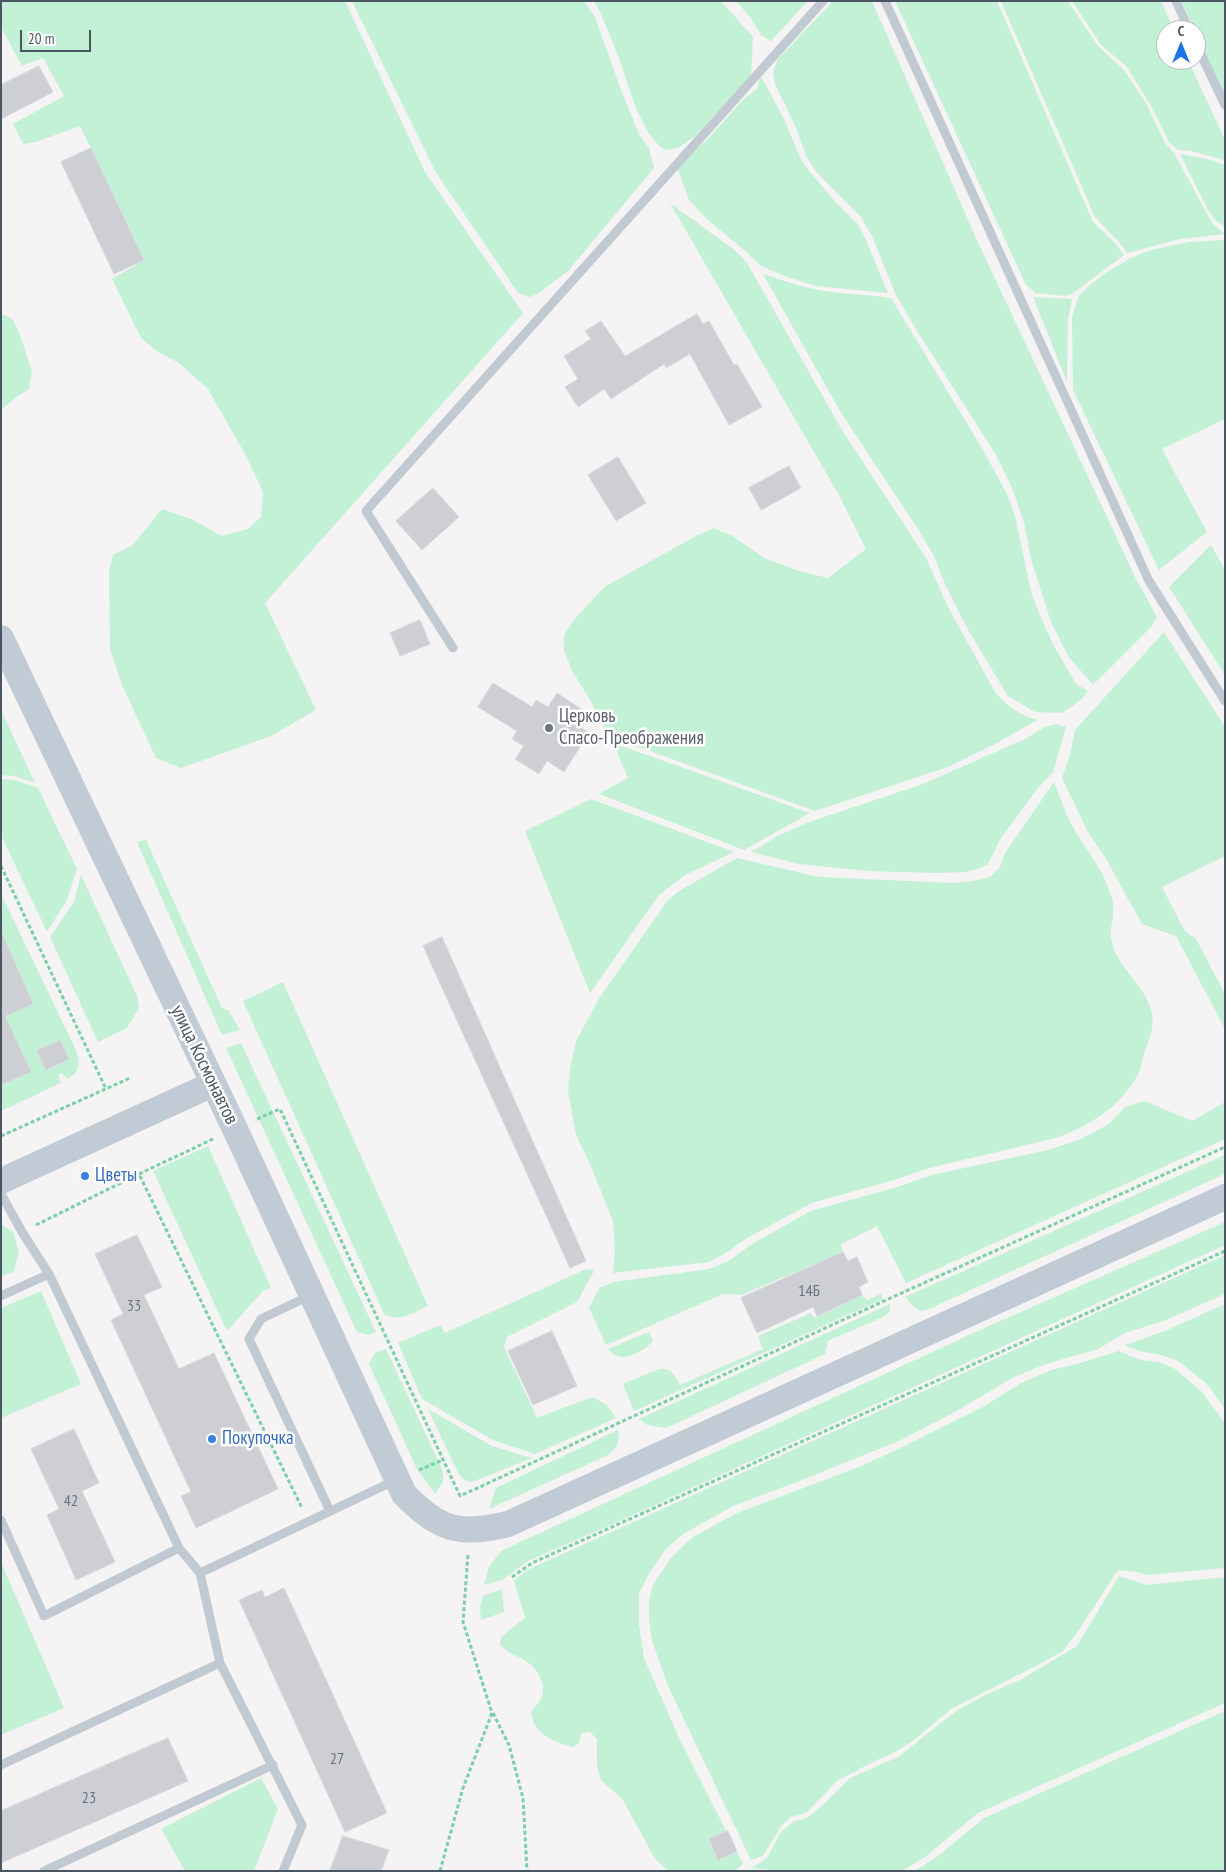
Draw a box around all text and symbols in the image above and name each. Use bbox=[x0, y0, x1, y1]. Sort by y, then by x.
scale bar bbox=[22, 20, 94, 52]
north arrow bbox=[1156, 20, 1206, 70]
text: С bbox=[1178, 22, 1184, 40]
text: 20 m bbox=[28, 29, 54, 48]
place label: Церковь Спасо-Преображения bbox=[559, 706, 704, 750]
marker: Церковь Спасо-Преображения bbox=[543, 722, 555, 734]
street label: улица Космонавтов bbox=[165, 1002, 243, 1128]
place label: Цветы bbox=[95, 1165, 137, 1187]
marker: Цветы bbox=[79, 1170, 91, 1182]
house number: 14Б bbox=[798, 1281, 820, 1301]
house number: 33 bbox=[127, 1296, 141, 1316]
place label: Покупочка bbox=[222, 1428, 294, 1450]
marker: Покупочка bbox=[206, 1433, 218, 1445]
house number: 42 bbox=[64, 1491, 78, 1511]
house number: 27 bbox=[330, 1749, 344, 1769]
house number: 23 bbox=[82, 1788, 96, 1808]

